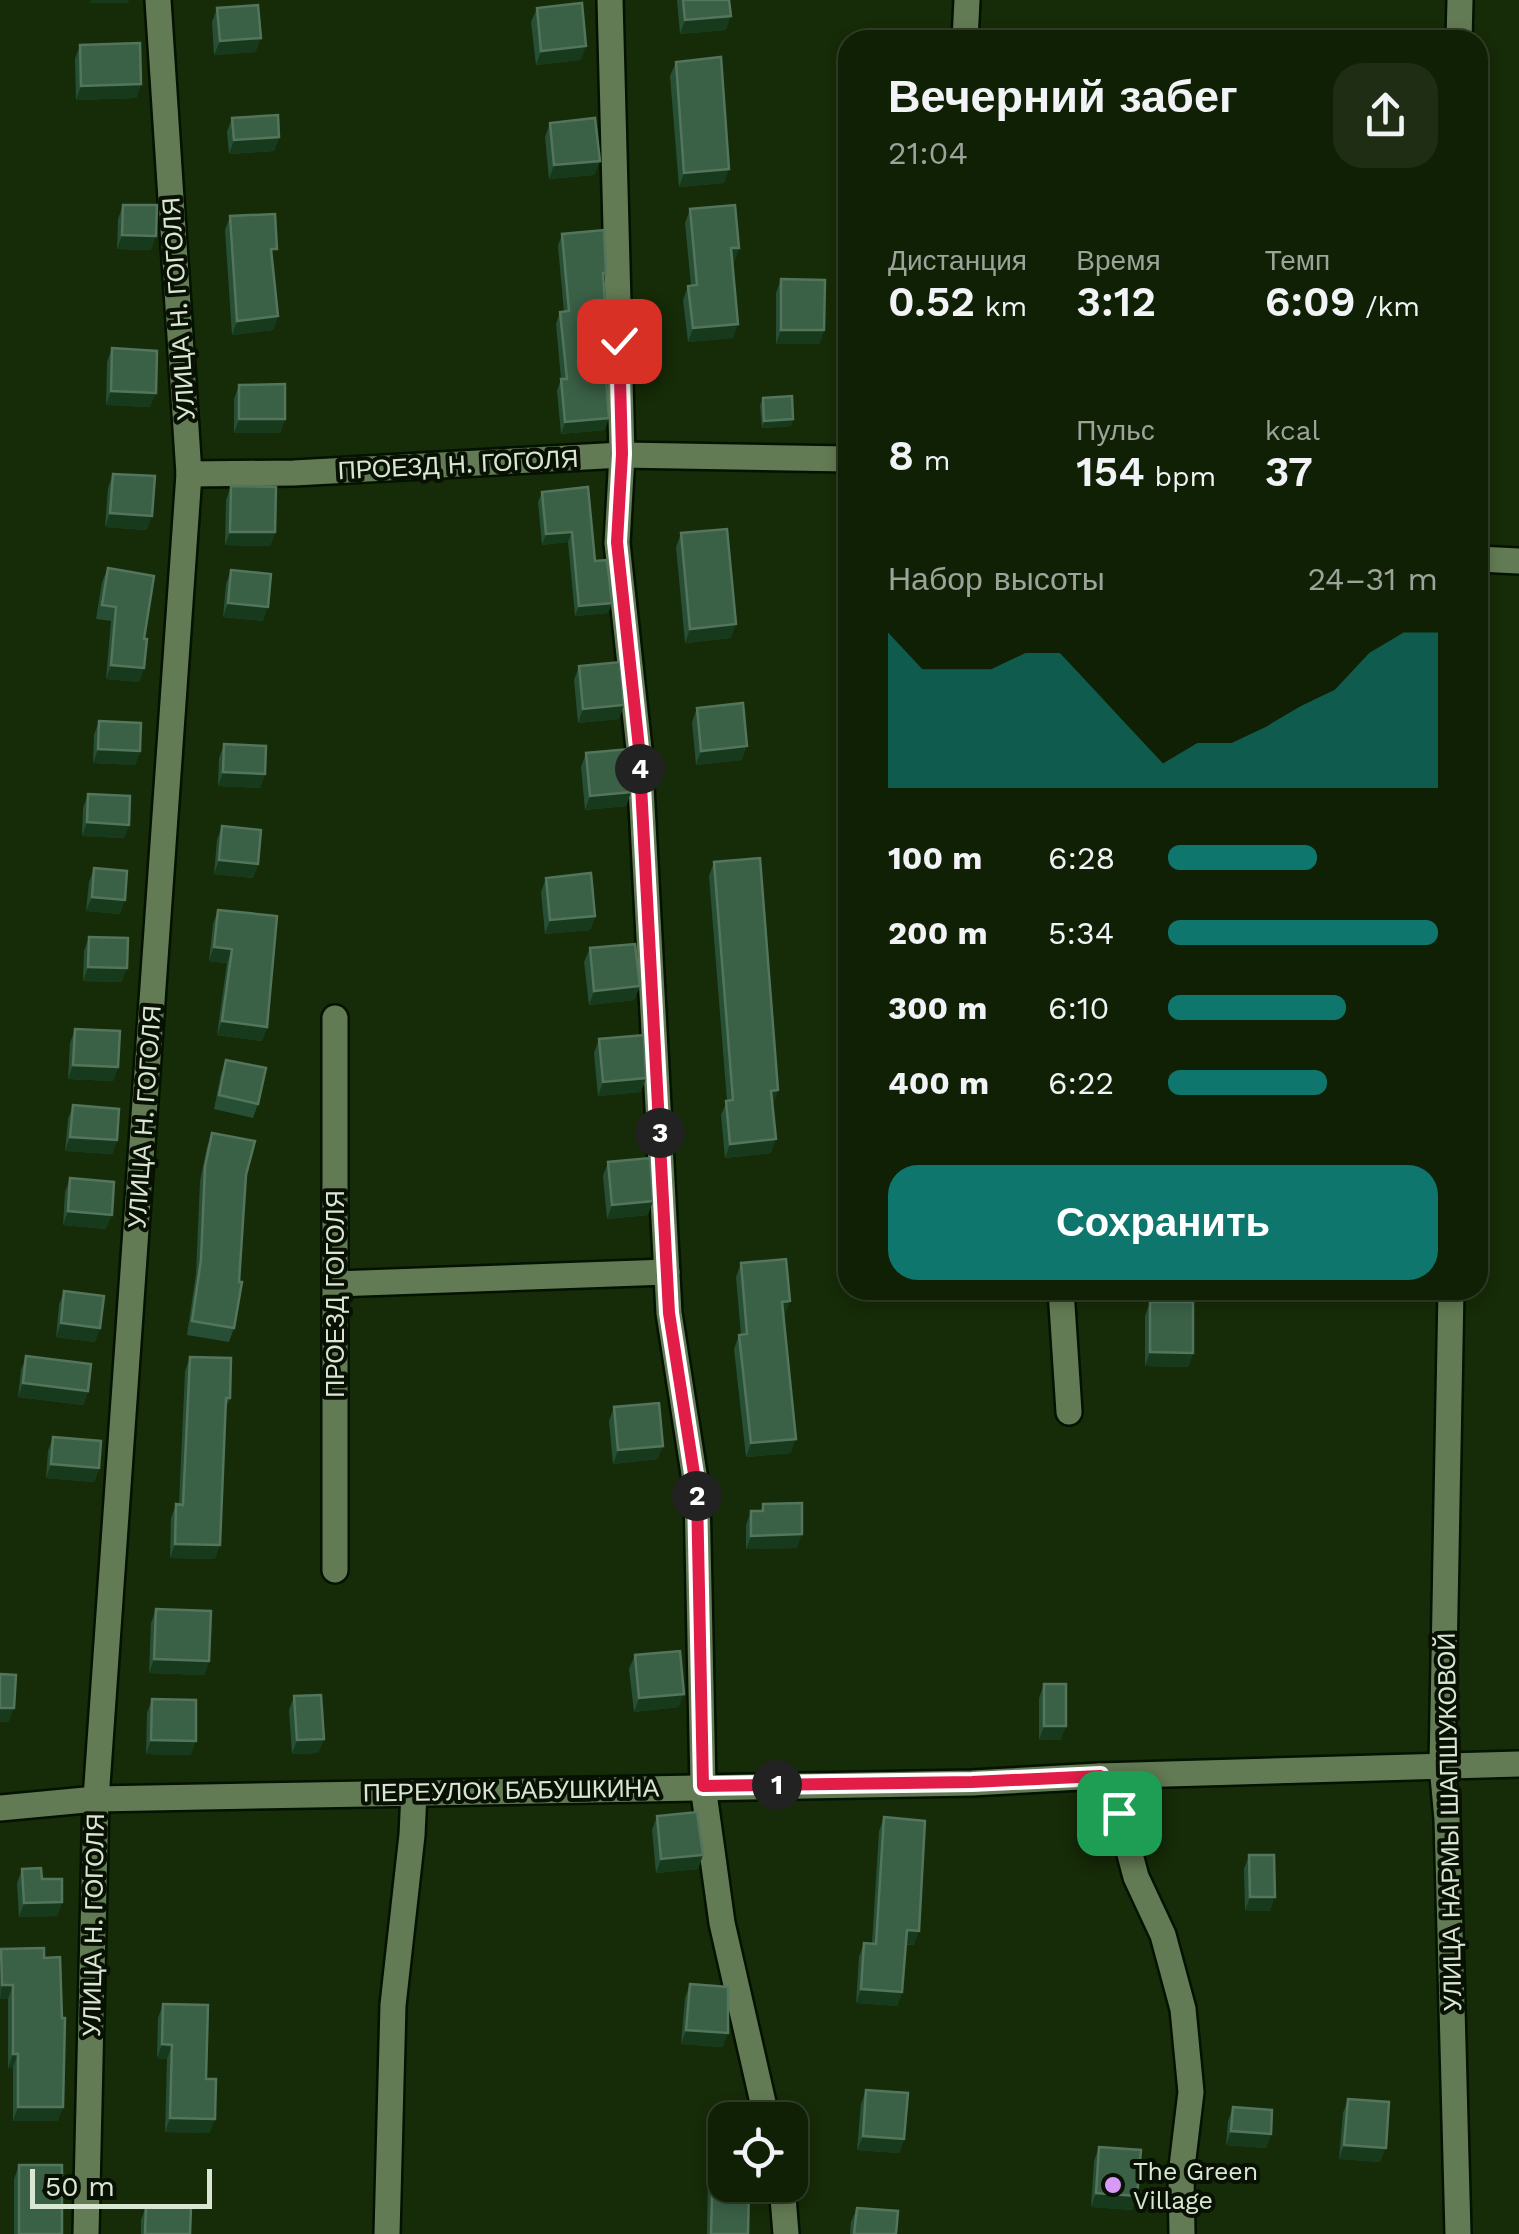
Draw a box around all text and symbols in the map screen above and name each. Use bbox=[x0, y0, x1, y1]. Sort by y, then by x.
button: share bbox=[1333, 63, 1438, 168]
text: Вечерний забег bbox=[888, 70, 1238, 123]
text: 21:04 bbox=[888, 134, 968, 172]
street label: УЛИЦА Н. ГОГОЛЯ bbox=[156, 196, 201, 422]
text: Дистанция bbox=[888, 244, 1027, 277]
text: Время bbox=[1076, 244, 1161, 277]
text: Темп bbox=[1265, 244, 1330, 277]
text: 0.52 bbox=[888, 277, 975, 326]
text: 3:12 bbox=[1076, 277, 1156, 326]
text: 6:09 bbox=[1265, 277, 1356, 326]
text: km bbox=[975, 290, 1027, 323]
text: /km bbox=[1356, 290, 1420, 323]
pin bbox=[577, 299, 662, 384]
icon: check bbox=[592, 314, 647, 369]
text: Пульс bbox=[1076, 414, 1155, 447]
text: kcal bbox=[1265, 414, 1320, 447]
text: 8 bbox=[888, 431, 914, 480]
street label: ПРОЕЗД Н. ГОГОЛЯ bbox=[337, 444, 579, 485]
text: m bbox=[914, 444, 950, 477]
text: 154 bbox=[1076, 447, 1145, 496]
text: 37 bbox=[1265, 447, 1313, 496]
text: bpm bbox=[1145, 460, 1216, 493]
text: Набор высоты bbox=[888, 560, 1105, 598]
text: 24–31 m bbox=[1307, 560, 1438, 598]
pin: 4 bbox=[615, 744, 665, 794]
text: 4 bbox=[631, 752, 649, 785]
text: 100 m bbox=[888, 839, 982, 877]
text: 6:28 bbox=[1048, 839, 1115, 877]
text: 200 m bbox=[888, 914, 988, 952]
text: 5:34 bbox=[1048, 914, 1114, 952]
text: 300 m bbox=[888, 989, 987, 1027]
text: 6:10 bbox=[1048, 989, 1109, 1027]
street label: УЛИЦА Н. ГОГОЛЯ bbox=[122, 1004, 167, 1230]
text: 400 m bbox=[888, 1064, 989, 1102]
text: 6:22 bbox=[1048, 1064, 1114, 1102]
pin: 3 bbox=[635, 1108, 685, 1158]
text: 3 bbox=[652, 1116, 668, 1149]
button: Сохранить bbox=[888, 1165, 1438, 1280]
street label: ПРОЕЗД ГОГОЛЯ bbox=[321, 1190, 350, 1398]
pin: 2 bbox=[672, 1471, 722, 1521]
text: 2 bbox=[689, 1479, 705, 1512]
street label: УЛИЦА НАРМЫ ШАПШУКОВОЙ bbox=[1431, 1632, 1467, 2012]
pin: 1 bbox=[752, 1760, 802, 1810]
text: 1 bbox=[771, 1768, 783, 1801]
pin bbox=[1077, 1771, 1162, 1856]
street label: ПЕРЕУЛОК БАБУШКИНА bbox=[363, 1773, 660, 1808]
icon: arrive bbox=[1092, 1786, 1147, 1841]
street label: УЛИЦА Н. ГОГОЛЯ bbox=[77, 1813, 110, 2037]
map controls bbox=[708, 2102, 808, 2202]
button: locate bbox=[708, 2102, 808, 2202]
place label: The Green Village bbox=[1133, 2157, 1258, 2215]
scale bar bbox=[30, 2164, 212, 2208]
text: 50 m bbox=[45, 2170, 115, 2203]
marker: The Green Village bbox=[1102, 2174, 1124, 2196]

